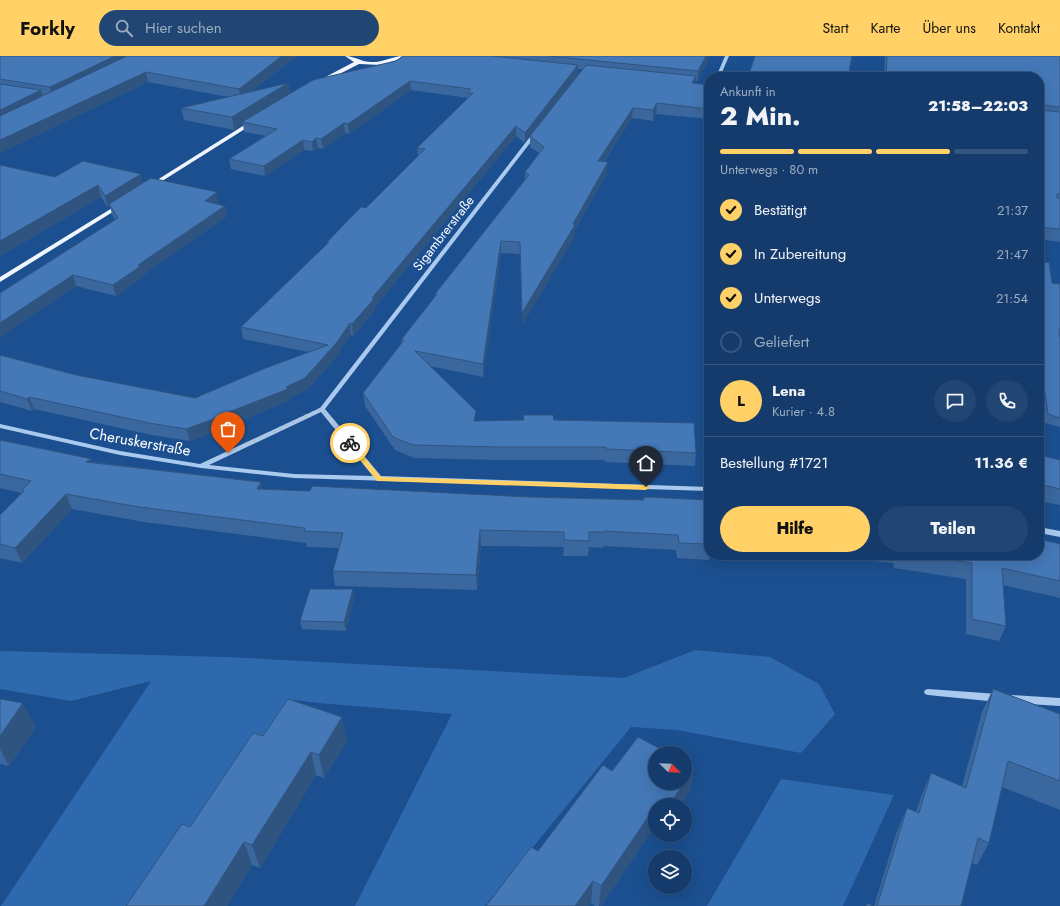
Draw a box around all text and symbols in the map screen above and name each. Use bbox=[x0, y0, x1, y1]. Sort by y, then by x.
search box bbox=[99, 10, 379, 46]
text: Forkly bbox=[20, 15, 75, 42]
icon: search bbox=[113, 17, 135, 39]
text: Hier suchen bbox=[145, 17, 222, 39]
text: Start bbox=[823, 18, 849, 38]
text: Karte bbox=[871, 18, 901, 38]
text: Über uns bbox=[923, 18, 976, 38]
text: Kontakt bbox=[998, 18, 1040, 38]
text: Ankunft in bbox=[720, 82, 776, 101]
text: 21:58–22:03 bbox=[928, 95, 1028, 117]
text: 2 Min. bbox=[720, 97, 801, 135]
text: Unterwegs · 80 m bbox=[720, 160, 818, 179]
street label: Sigambrerstraße bbox=[408, 192, 479, 275]
icon: check bbox=[720, 199, 742, 221]
text: Bestätigt bbox=[754, 199, 807, 221]
text: 21:37 bbox=[997, 201, 1028, 220]
icon: check bbox=[720, 243, 742, 265]
text: In Zubereitung bbox=[754, 243, 846, 265]
text: 21:47 bbox=[996, 245, 1028, 264]
icon: check bbox=[720, 287, 742, 309]
text: Unterwegs bbox=[754, 287, 820, 309]
text: 21:54 bbox=[996, 289, 1028, 308]
text: Geliefert bbox=[754, 331, 809, 353]
text: Lena bbox=[772, 380, 805, 402]
button: chat bbox=[934, 380, 976, 422]
button: phone bbox=[986, 380, 1028, 422]
text: L bbox=[737, 390, 745, 412]
text: Kurier · 4.8 bbox=[772, 402, 835, 421]
pin bbox=[211, 412, 245, 453]
icon: bag bbox=[217, 418, 239, 440]
street label: Cheruskerstraße bbox=[88, 422, 193, 462]
courier bbox=[330, 423, 370, 463]
icon: bike bbox=[339, 432, 361, 454]
pin bbox=[629, 446, 663, 487]
icon: home bbox=[635, 452, 657, 474]
text: Bestellung #1721 bbox=[720, 452, 828, 474]
text: 11.36 € bbox=[974, 452, 1028, 474]
button: Hilfe bbox=[720, 506, 870, 552]
button: Teilen bbox=[878, 506, 1028, 552]
north arrow bbox=[648, 746, 692, 790]
map controls bbox=[648, 746, 692, 894]
button: locate bbox=[648, 798, 692, 842]
button: layers bbox=[648, 850, 692, 894]

